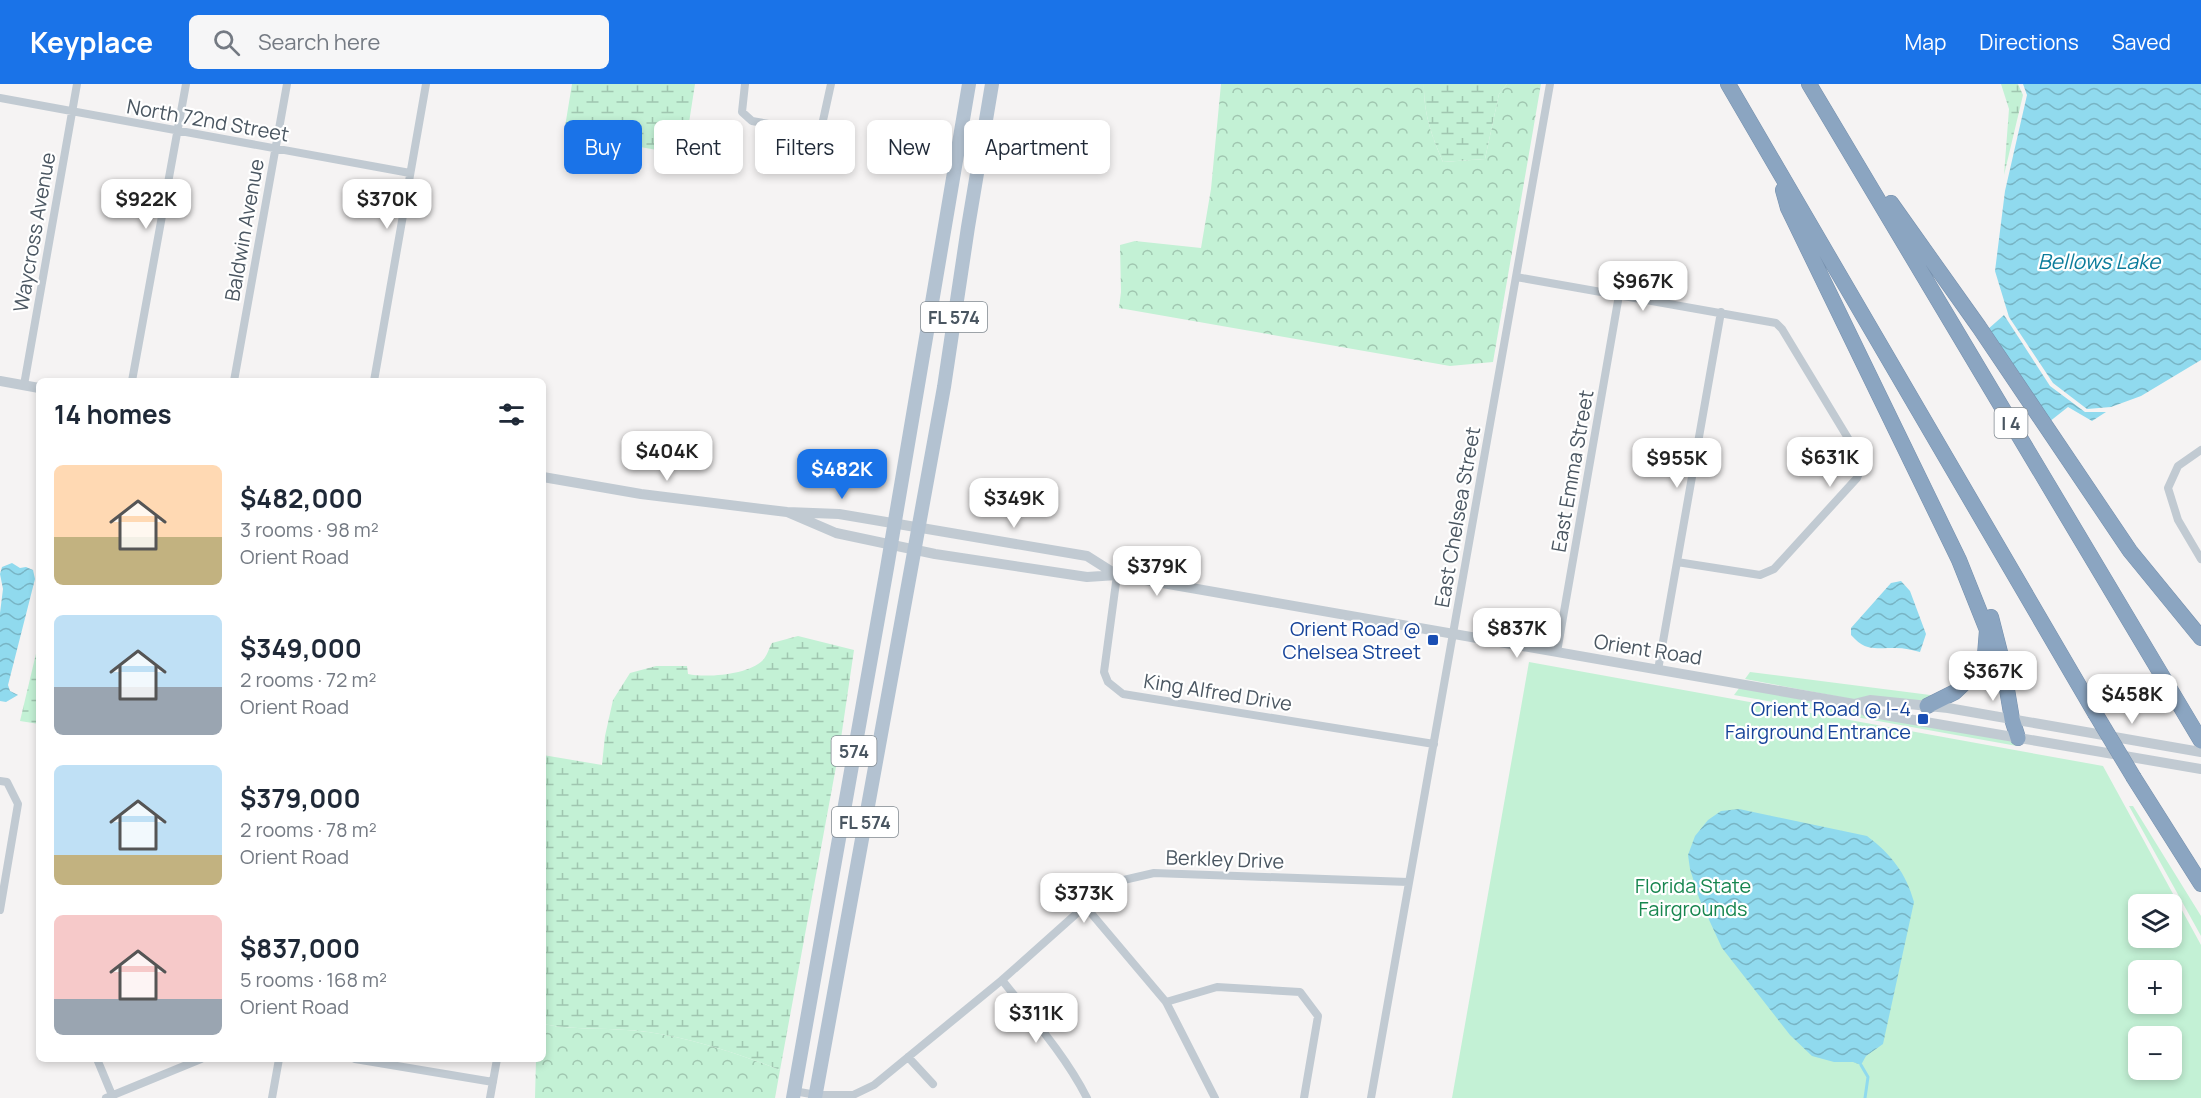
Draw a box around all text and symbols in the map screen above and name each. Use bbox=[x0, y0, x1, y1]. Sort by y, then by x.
search box bbox=[189, 15, 609, 69]
text: Keyplace bbox=[30, 23, 153, 61]
icon: search bbox=[210, 26, 243, 59]
text: Search here bbox=[258, 27, 380, 57]
text: Map bbox=[1905, 28, 1946, 56]
text: Directions bbox=[1979, 28, 2079, 56]
text: Saved bbox=[2112, 28, 2171, 56]
street label: North 72nd Street bbox=[125, 92, 291, 148]
chip: Buy bbox=[564, 120, 642, 174]
chip: Rent bbox=[654, 120, 743, 174]
chip: Filters bbox=[755, 120, 855, 174]
chip: New bbox=[867, 120, 952, 174]
chip: Apartment bbox=[964, 120, 1110, 174]
street label: Waycross Avenue bbox=[7, 150, 61, 314]
street label: Baldwin Avenue bbox=[218, 157, 270, 303]
pin: $922K bbox=[104, 179, 188, 230]
pin: $370K bbox=[345, 179, 429, 230]
text: $922K bbox=[115, 185, 177, 212]
text: $370K bbox=[357, 185, 417, 212]
water label: Bellows Lake bbox=[2038, 247, 2162, 275]
pin: $967K bbox=[1601, 261, 1685, 312]
text: $967K bbox=[1612, 267, 1674, 294]
road number: FL 574 bbox=[921, 302, 987, 332]
street label: East Emma Street bbox=[1544, 388, 1600, 554]
text: 14 homes bbox=[54, 396, 172, 432]
icon: filters bbox=[495, 398, 528, 431]
road number: I 4 bbox=[1994, 408, 2028, 438]
street label: East Chelsea Street bbox=[1428, 424, 1486, 610]
pin: $404K bbox=[625, 431, 709, 482]
text: $404K bbox=[636, 437, 699, 464]
pin: $631K bbox=[1788, 437, 1872, 488]
pin: $955K bbox=[1635, 438, 1719, 489]
text: $631K bbox=[1801, 443, 1859, 470]
text: $955K bbox=[1646, 444, 1708, 471]
pin: $482K bbox=[800, 449, 884, 500]
text: $482K bbox=[811, 455, 873, 482]
pin: $349K bbox=[972, 478, 1056, 529]
text: $482,000 bbox=[240, 480, 363, 516]
text: $349K bbox=[983, 484, 1045, 511]
icon: home bbox=[102, 489, 174, 561]
text: 3 rooms · 98 m² bbox=[240, 516, 379, 543]
text: Orient Road bbox=[240, 543, 349, 570]
pin: $379K bbox=[1115, 546, 1199, 597]
text: $379K bbox=[1127, 552, 1187, 579]
pin: $837K bbox=[1475, 608, 1559, 659]
text: $837K bbox=[1487, 614, 1547, 641]
place label: Orient Road @ Chelsea Street bbox=[1283, 615, 1421, 665]
street label: Orient Road bbox=[1592, 627, 1704, 671]
text: $349,000 bbox=[240, 630, 362, 666]
marker: Orient Road @ Chelsea Street bbox=[1426, 633, 1440, 647]
icon: home bbox=[102, 639, 174, 711]
pin: $367K bbox=[1951, 651, 2035, 702]
text: $367K bbox=[1963, 657, 2023, 684]
text: 2 rooms · 72 m² bbox=[240, 666, 376, 693]
street label: King Alfred Drive bbox=[1142, 667, 1294, 717]
pin: $458K bbox=[2090, 674, 2174, 725]
text: $458K bbox=[2101, 680, 2163, 707]
text: Orient Road bbox=[240, 693, 349, 720]
place label: Orient Road @ I-4 Fairground Entrance bbox=[1725, 695, 1911, 745]
marker: Orient Road @ I-4 Fairground Entrance bbox=[1916, 712, 1930, 726]
road number: 574 bbox=[832, 736, 876, 766]
text: $379,000 bbox=[240, 780, 361, 816]
icon: home bbox=[102, 789, 174, 861]
road number: FL 574 bbox=[832, 807, 898, 837]
text: 2 rooms · 78 m² bbox=[240, 816, 377, 843]
text: Orient Road bbox=[240, 843, 349, 870]
street label: Berkley Drive bbox=[1165, 843, 1285, 875]
park label: Florida State Fairgrounds bbox=[1635, 872, 1751, 922]
pin: $373K bbox=[1042, 873, 1126, 924]
text: $373K bbox=[1054, 879, 1114, 906]
map controls bbox=[2128, 894, 2182, 1080]
button: layers bbox=[2128, 894, 2182, 948]
text: $837,000 bbox=[240, 930, 360, 966]
icon: home bbox=[102, 939, 174, 1011]
button: + bbox=[2128, 960, 2182, 1014]
text: 5 rooms · 168 m² bbox=[240, 966, 387, 993]
text: Orient Road bbox=[240, 993, 349, 1020]
pin: $311K bbox=[994, 993, 1078, 1044]
text: $311K bbox=[1009, 999, 1063, 1026]
button: − bbox=[2128, 1026, 2182, 1080]

